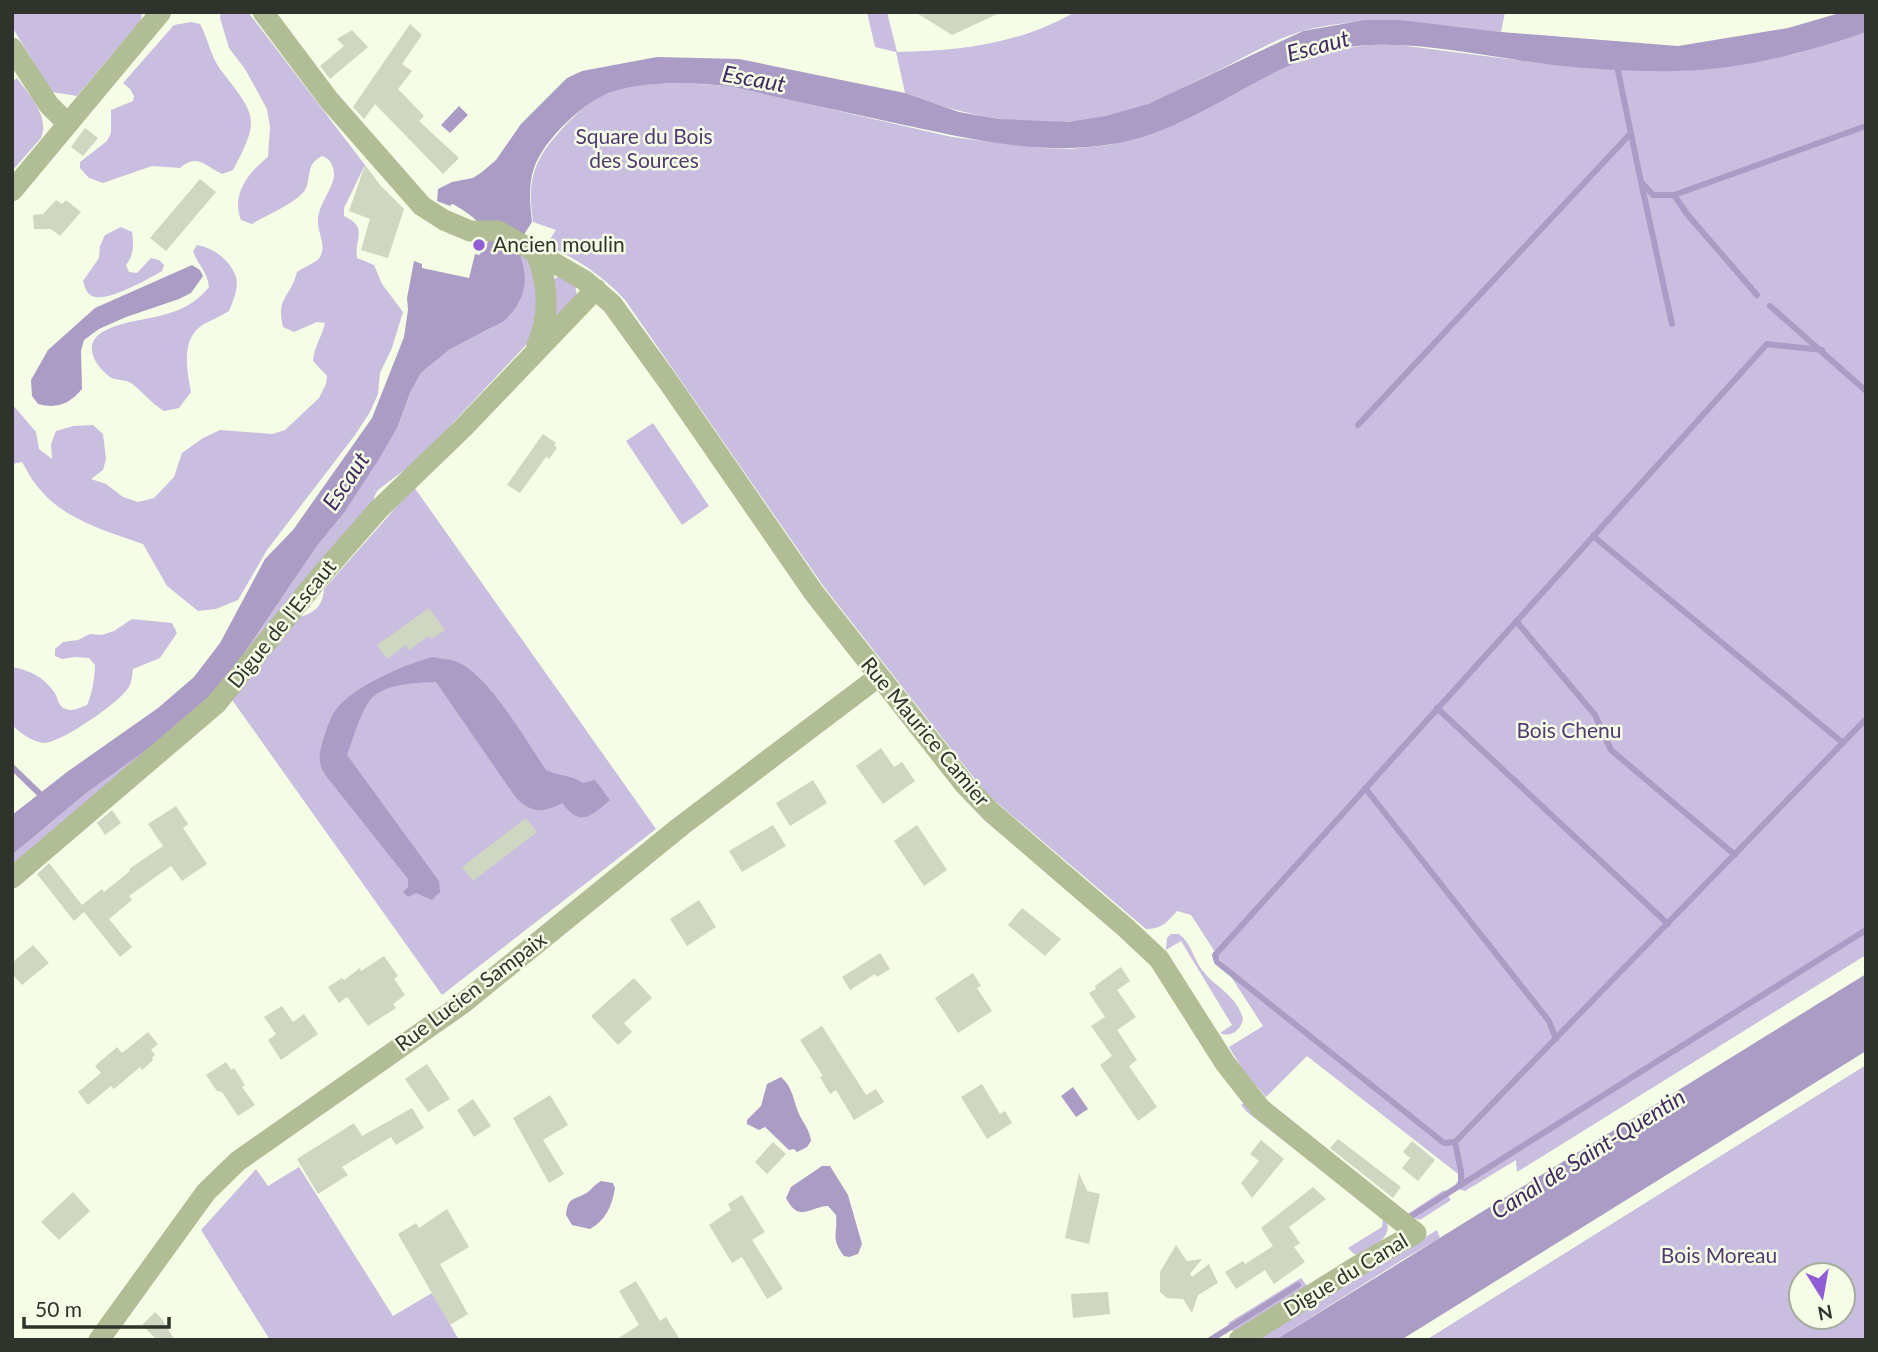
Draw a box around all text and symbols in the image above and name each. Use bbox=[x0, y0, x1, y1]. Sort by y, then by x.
water label: Escaut bbox=[1283, 23, 1352, 67]
water label: Escaut bbox=[720, 59, 788, 97]
park label: Square du Bois des Sources bbox=[575, 123, 713, 172]
place label: Ancien moulin bbox=[493, 231, 625, 256]
marker: Ancien moulin bbox=[471, 237, 487, 253]
water label: Escaut bbox=[316, 446, 375, 515]
street label: Digue de l'Escaut bbox=[221, 553, 341, 692]
street label: Rue Maurice Camier bbox=[857, 651, 996, 811]
park label: Bois Chenu bbox=[1516, 717, 1622, 742]
street label: Rue Lucien Sampaix bbox=[390, 926, 551, 1056]
water label: Canal de Saint-Quentin bbox=[1485, 1082, 1690, 1224]
street label: Digue du Canal bbox=[1279, 1227, 1412, 1321]
park label: Bois Moreau bbox=[1661, 1242, 1777, 1267]
north arrow bbox=[1787, 1261, 1857, 1331]
scale bar bbox=[24, 1286, 170, 1330]
text: 50 m bbox=[35, 1296, 82, 1321]
text: N bbox=[1816, 1300, 1835, 1326]

